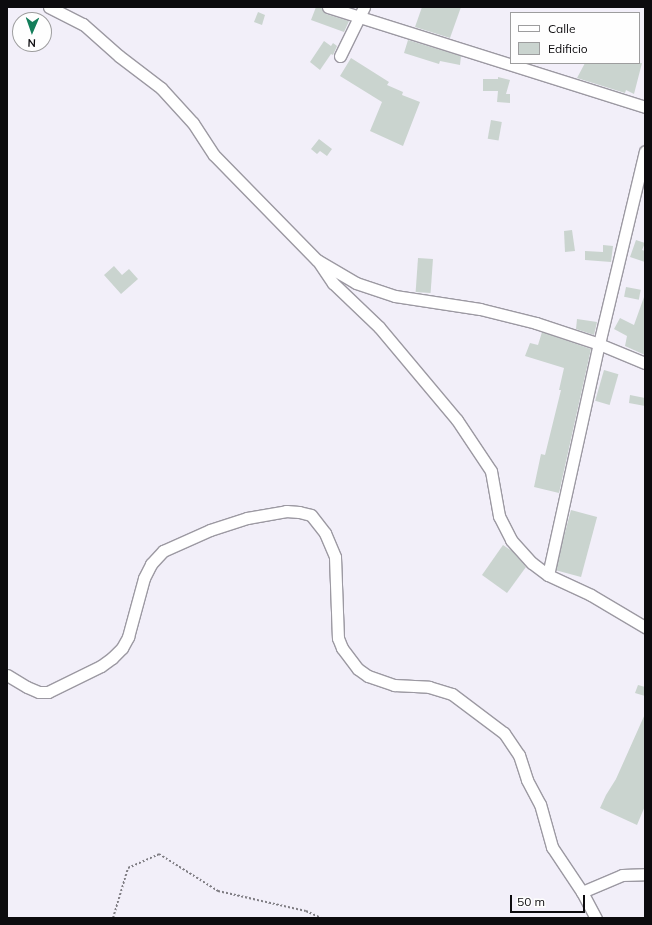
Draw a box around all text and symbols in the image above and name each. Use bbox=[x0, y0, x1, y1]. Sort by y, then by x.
north arrow bbox=[12, 12, 52, 52]
legend bbox=[510, 12, 640, 64]
text: Calle bbox=[548, 21, 575, 36]
text: N bbox=[27, 36, 36, 50]
text: Edificio bbox=[548, 41, 588, 56]
scale bar bbox=[512, 887, 587, 913]
text: 50 m bbox=[517, 894, 545, 909]

